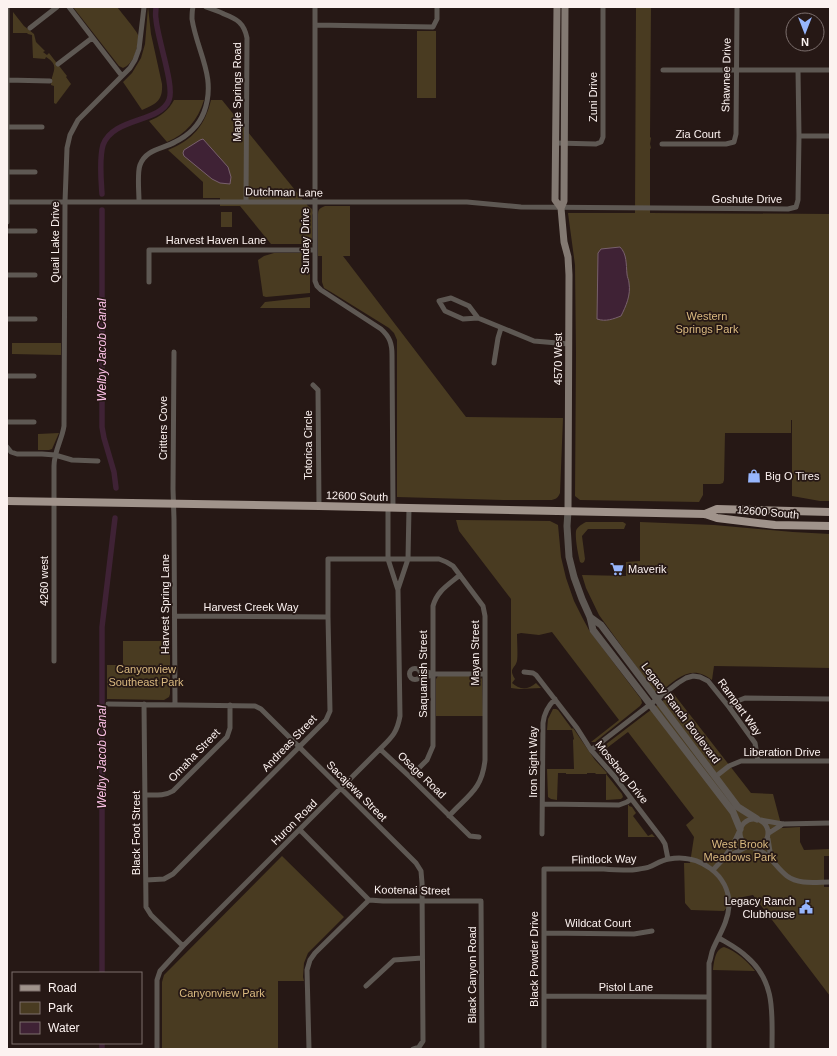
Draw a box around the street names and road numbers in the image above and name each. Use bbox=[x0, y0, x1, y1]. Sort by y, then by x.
street label: Shawnee Drive bbox=[719, 38, 733, 112]
street label: Maple Springs Road bbox=[231, 42, 243, 142]
street label: Zuni Drive bbox=[587, 72, 599, 122]
street label: Zia Court bbox=[675, 128, 721, 140]
street label: Dutchman Lane bbox=[245, 185, 323, 199]
street label: Goshute Drive bbox=[712, 193, 782, 205]
street label: Quail Lake Drive bbox=[49, 201, 61, 283]
street label: Sunday Drive bbox=[299, 208, 311, 274]
street label: Harvest Haven Lane bbox=[166, 234, 266, 246]
street label: 4570 West bbox=[552, 333, 564, 385]
street label: Critters Cove bbox=[157, 396, 169, 460]
street label: Totorica Circle bbox=[302, 410, 314, 480]
street label: 12600 South bbox=[326, 489, 388, 503]
street label: 12600 South bbox=[736, 503, 800, 521]
street label: Harvest Spring Lane bbox=[159, 554, 171, 654]
street label: 4260 west bbox=[38, 556, 50, 606]
street label: Harvest Creek Way bbox=[204, 601, 299, 613]
street label: Mayan Street bbox=[469, 620, 481, 686]
street label: Saquamish Street bbox=[417, 630, 429, 718]
street label: Legacy Ranch Boulevard bbox=[639, 660, 723, 766]
street label: Rampart Way bbox=[716, 676, 765, 738]
street label: Andreas Street bbox=[259, 712, 319, 774]
street label: Omaha Street bbox=[166, 726, 222, 784]
street label: Iron Sight Way bbox=[527, 726, 539, 798]
street label: Mossberg Drive bbox=[593, 738, 651, 806]
street label: Liberation Drive bbox=[743, 746, 821, 758]
street label: Osage Road bbox=[396, 749, 448, 801]
street label: Sacajewa Street bbox=[324, 758, 390, 824]
street label: Black Foot Street bbox=[130, 791, 142, 875]
street label: Huron Road bbox=[269, 797, 319, 847]
street label: Flintlock Way bbox=[571, 852, 637, 866]
street label: Kootenai Street bbox=[374, 883, 450, 897]
street label: Black Powder Drive bbox=[528, 911, 540, 1007]
street label: Wildcat Court bbox=[565, 917, 631, 929]
street label: Black Canyon Road bbox=[466, 926, 478, 1024]
street label: Pistol Lane bbox=[599, 981, 653, 993]

